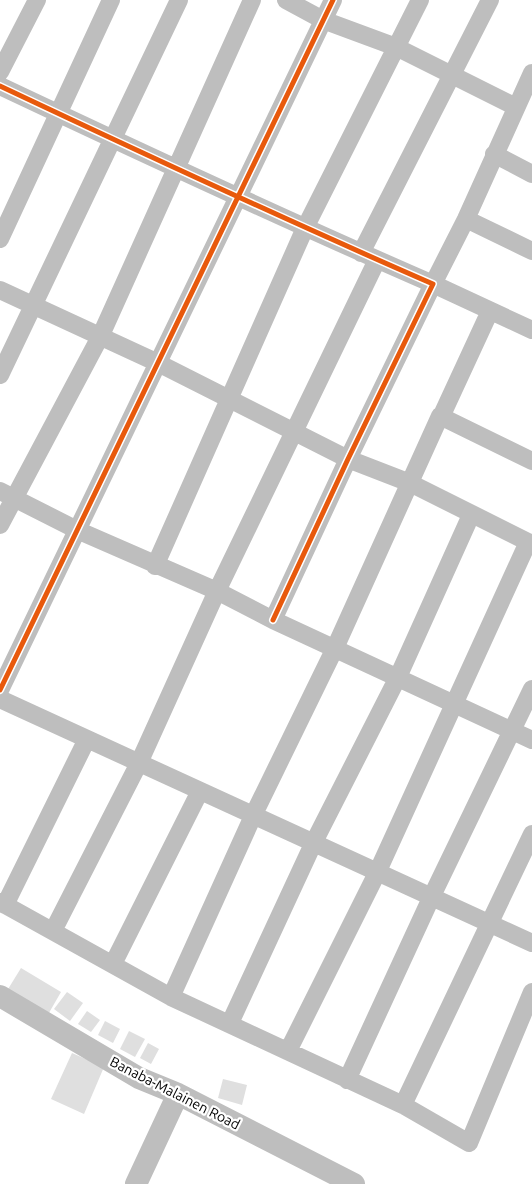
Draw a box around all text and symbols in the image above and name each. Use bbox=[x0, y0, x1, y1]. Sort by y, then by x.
street label: Banaba-Malainen Road bbox=[107, 1053, 243, 1133]

